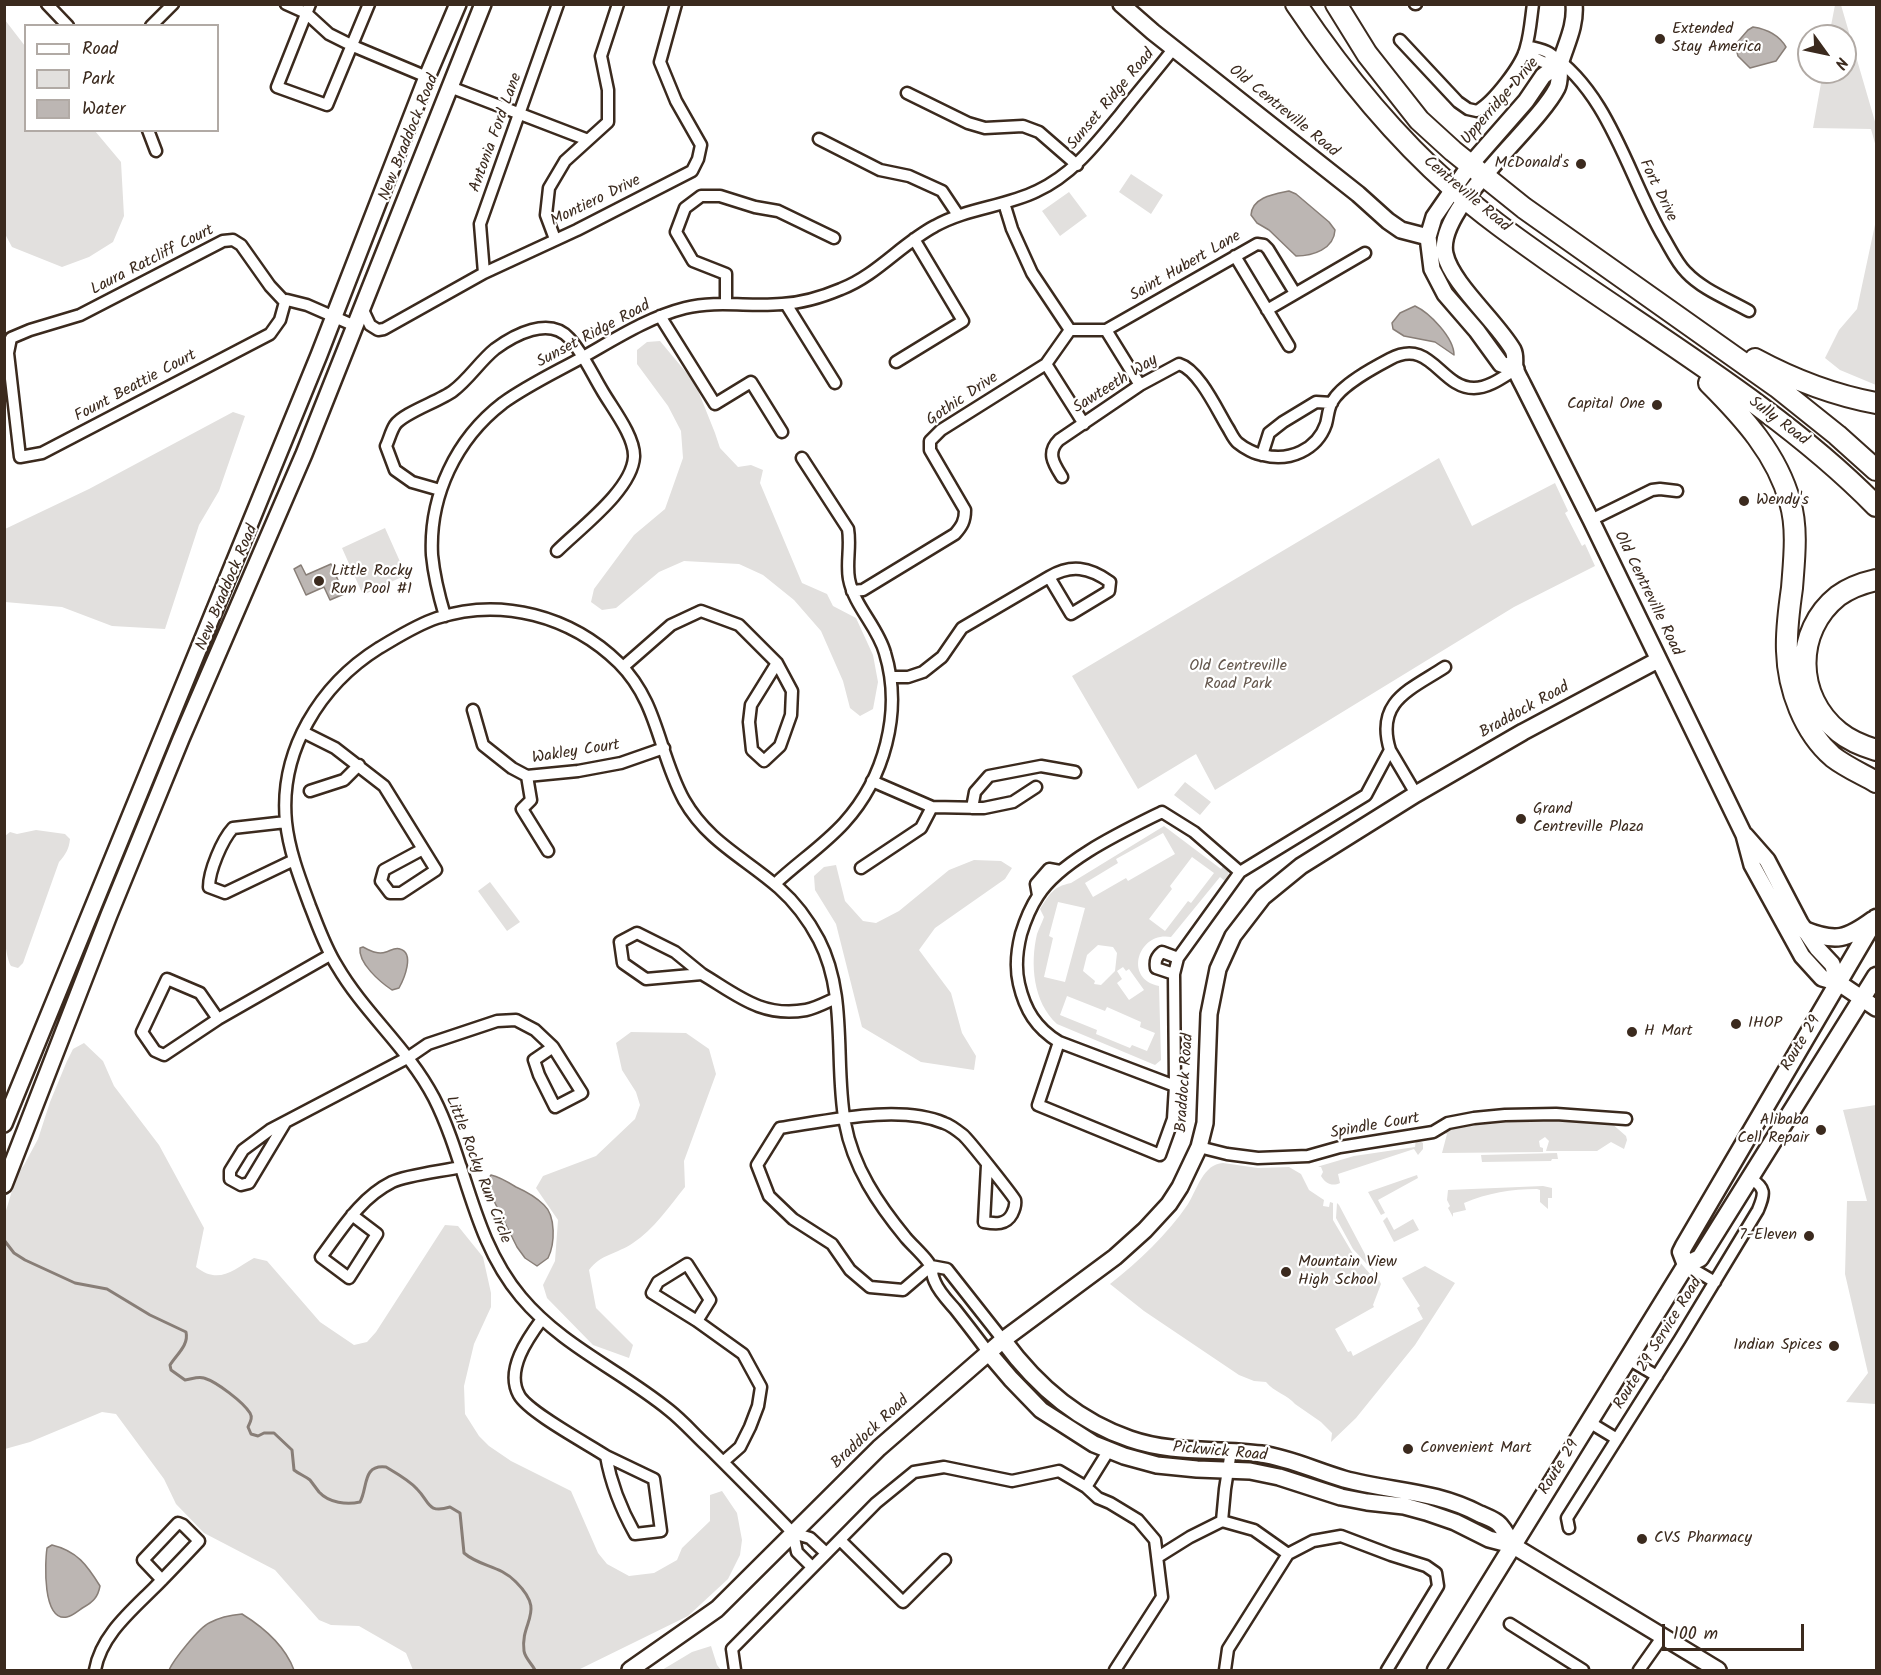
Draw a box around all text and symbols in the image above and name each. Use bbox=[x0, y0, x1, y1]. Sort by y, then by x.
place label: Extended Stay America bbox=[1672, 20, 1762, 58]
legend bbox=[24, 24, 219, 132]
north arrow bbox=[1797, 24, 1857, 84]
marker: Extended Stay America bbox=[1653, 32, 1667, 46]
text: Road bbox=[82, 35, 118, 64]
street label: Sunset Ridge Road bbox=[1064, 46, 1160, 154]
text: N bbox=[1828, 52, 1854, 74]
street label: Upperridge Drive bbox=[1458, 55, 1544, 149]
street label: Old Centreville Road bbox=[1224, 62, 1342, 162]
text: Park bbox=[82, 65, 115, 94]
street label: Antonia Ford Lane bbox=[467, 71, 527, 195]
street label: New Braddock Road bbox=[376, 72, 444, 204]
text: Water bbox=[82, 95, 126, 124]
street label: Centreville Road bbox=[1418, 153, 1514, 237]
place label: McDonald's bbox=[1495, 154, 1569, 174]
marker: McDonald's bbox=[1574, 157, 1588, 171]
street label: Fort Drive bbox=[1634, 157, 1680, 225]
street label: Montiero Drive bbox=[548, 172, 644, 232]
street label: Laura Ratcliff Court bbox=[88, 222, 218, 300]
street label: Saint Hubert Lane bbox=[1127, 227, 1245, 307]
street label: Sunset Ridge Road bbox=[534, 297, 654, 373]
street label: Fount Beattie Court bbox=[72, 347, 200, 427]
street label: Sawteeth Way bbox=[1070, 351, 1162, 419]
street label: Gothic Drive bbox=[923, 369, 1003, 431]
street label: Sully Road bbox=[1744, 393, 1812, 451]
place label: Capital One bbox=[1567, 395, 1645, 415]
marker: Capital One bbox=[1650, 398, 1664, 412]
place label: Wendy's bbox=[1756, 491, 1809, 511]
marker: Wendy's bbox=[1737, 494, 1751, 508]
street label: New Braddock Road bbox=[193, 522, 263, 654]
street label: Old Centreville Road bbox=[1609, 529, 1685, 659]
place label: Little Rocky Run Pool #1 bbox=[331, 562, 412, 600]
marker: Little Rocky Run Pool #1 bbox=[312, 574, 326, 588]
park label: Old Centreville Road Park bbox=[1189, 657, 1287, 695]
street label: Braddock Road bbox=[1477, 679, 1573, 743]
street label: Wakley Court bbox=[531, 737, 621, 769]
place label: Grand Centreville Plaza bbox=[1533, 800, 1644, 838]
marker: Grand Centreville Plaza bbox=[1514, 812, 1528, 826]
street label: Route 29 bbox=[1778, 1013, 1826, 1075]
place label: IHOP bbox=[1748, 1014, 1782, 1034]
marker: IHOP bbox=[1729, 1017, 1743, 1031]
place label: H Mart bbox=[1644, 1022, 1693, 1042]
marker: H Mart bbox=[1625, 1025, 1639, 1039]
street label: Braddock Road bbox=[1173, 1033, 1199, 1133]
street label: Little Rocky Run Circle bbox=[440, 1094, 514, 1246]
street label: Spindle Court bbox=[1329, 1110, 1421, 1144]
place label: Alibaba Cell Repair bbox=[1737, 1111, 1809, 1149]
marker: Alibaba Cell Repair bbox=[1814, 1123, 1828, 1137]
place label: 7-Eleven bbox=[1739, 1226, 1797, 1246]
marker: 7-Eleven bbox=[1802, 1229, 1816, 1243]
place label: Mountain View High School bbox=[1298, 1253, 1397, 1291]
marker: Mountain View High School bbox=[1279, 1265, 1293, 1279]
street label: Route 29 Service Road bbox=[1611, 1274, 1707, 1414]
place label: Indian Spices bbox=[1733, 1336, 1822, 1356]
marker: Indian Spices bbox=[1827, 1339, 1841, 1353]
street label: Braddock Road bbox=[828, 1392, 914, 1474]
street label: Route 29 bbox=[1536, 1437, 1584, 1499]
street label: Pickwick Road bbox=[1172, 1439, 1268, 1467]
place label: Convenient Mart bbox=[1420, 1439, 1532, 1459]
marker: Convenient Mart bbox=[1401, 1442, 1415, 1456]
place label: CVS Pharmacy bbox=[1654, 1529, 1752, 1549]
marker: CVS Pharmacy bbox=[1635, 1532, 1649, 1546]
scale bar bbox=[1665, 1612, 1808, 1650]
text: 100 m bbox=[1673, 1620, 1718, 1649]

